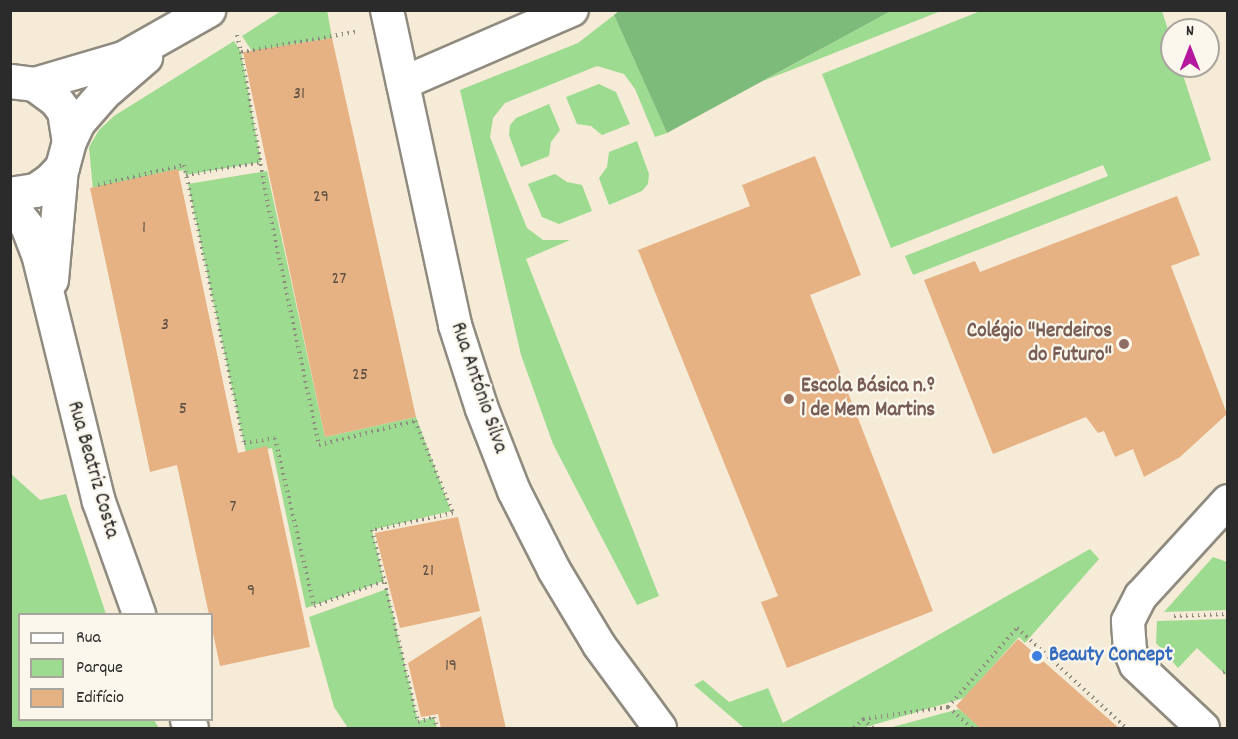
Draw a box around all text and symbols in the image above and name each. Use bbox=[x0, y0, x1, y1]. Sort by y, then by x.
north arrow bbox=[1160, 18, 1220, 78]
text: N bbox=[1186, 20, 1194, 43]
house number: 31 bbox=[293, 84, 305, 106]
house number: 29 bbox=[313, 187, 329, 209]
house number: 1 bbox=[142, 218, 146, 240]
house number: 27 bbox=[332, 269, 346, 291]
house number: 3 bbox=[161, 315, 169, 337]
street label: Rua António Silva bbox=[444, 319, 512, 457]
place label: Colégio "Herdeiros do Futuro" bbox=[967, 319, 1112, 369]
marker: Colégio "Herdeiros do Futuro" bbox=[1117, 337, 1131, 351]
house number: 25 bbox=[352, 365, 368, 387]
place label: Escola Básica n.º 1 de Mem Martins bbox=[801, 374, 936, 424]
marker: Escola Básica n.º 1 de Mem Martins bbox=[782, 392, 796, 406]
street label: Rua Beatriz Costa bbox=[60, 399, 124, 541]
house number: 5 bbox=[179, 399, 187, 421]
house number: 7 bbox=[230, 497, 236, 519]
house number: 21 bbox=[422, 561, 434, 583]
house number: 9 bbox=[247, 581, 255, 603]
legend bbox=[18, 613, 213, 721]
text: Rua bbox=[76, 626, 101, 651]
place label: Beauty Concept bbox=[1049, 643, 1173, 669]
marker: Beauty Concept bbox=[1030, 649, 1044, 663]
text: Parque bbox=[76, 656, 123, 681]
house number: 19 bbox=[445, 656, 457, 678]
text: Edifício bbox=[76, 686, 124, 711]

